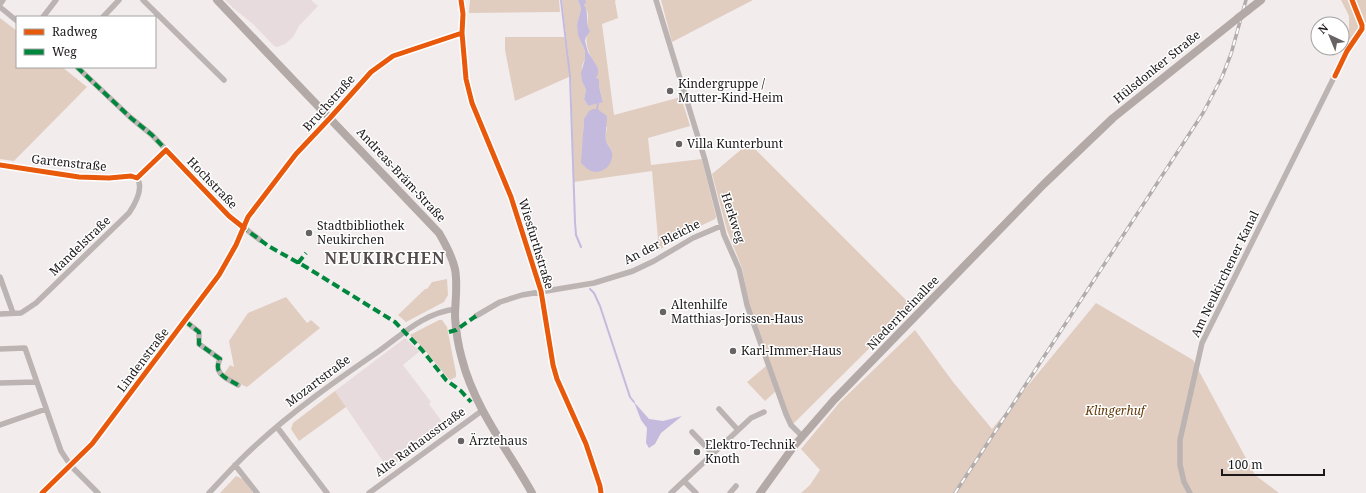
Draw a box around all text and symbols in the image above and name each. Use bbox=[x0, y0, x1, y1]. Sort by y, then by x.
legend bbox=[16, 16, 156, 68]
north arrow bbox=[1310, 16, 1350, 56]
text: N bbox=[1314, 20, 1331, 37]
text: Radweg bbox=[52, 23, 98, 40]
street label: Hülsdonker Straße bbox=[1110, 26, 1204, 107]
text: Weg bbox=[52, 43, 77, 60]
street label: Bruchstraße bbox=[299, 71, 359, 135]
place label: Kindergruppe / Mutter-Kind-Heim bbox=[678, 75, 783, 106]
marker: Kindergruppe / Mutter-Kind-Heim bbox=[665, 86, 675, 96]
street label: Andreas-Bräm-Straße bbox=[353, 124, 450, 226]
place label: Villa Kunterbunt bbox=[687, 135, 783, 152]
marker: Villa Kunterbunt bbox=[674, 139, 684, 149]
street label: Gartenstraße bbox=[31, 150, 107, 175]
street label: Hochstraße bbox=[183, 153, 241, 212]
street label: Herkweg bbox=[717, 191, 750, 246]
street label: Wiesfurthstraße bbox=[515, 197, 558, 291]
street label: Am Neukirchener Kanal bbox=[1186, 207, 1263, 340]
street label: Mandelstraße bbox=[45, 212, 114, 279]
street label: An der Bleiche bbox=[621, 215, 703, 268]
place label: Stadtbibliothek Neukirchen bbox=[317, 217, 405, 248]
marker: Stadtbibliothek Neukirchen bbox=[304, 228, 314, 238]
district label: NEUKIRCHEN bbox=[324, 247, 446, 269]
street label: Niederrheinallee bbox=[863, 272, 943, 354]
place label: Altenhilfe Matthias-Jorissen-Haus bbox=[671, 296, 804, 327]
marker: Altenhilfe Matthias-Jorissen-Haus bbox=[658, 307, 668, 317]
street label: Lindenstraße bbox=[113, 324, 172, 395]
place label: Karl-Immer-Haus bbox=[741, 342, 841, 359]
marker: Karl-Immer-Haus bbox=[728, 346, 738, 356]
street label: Mozartstraße bbox=[282, 351, 354, 411]
park label: Klingerhuf bbox=[1084, 402, 1147, 419]
street label: Alte Rathausstraße bbox=[371, 403, 468, 480]
place label: Ärztehaus bbox=[469, 432, 527, 449]
marker: Ärztehaus bbox=[456, 436, 466, 446]
place label: Elektro-Technik Knoth bbox=[705, 436, 796, 467]
marker: Elektro-Technik Knoth bbox=[692, 447, 702, 457]
scale bar bbox=[1222, 451, 1324, 477]
text: 100 m bbox=[1228, 456, 1263, 473]

